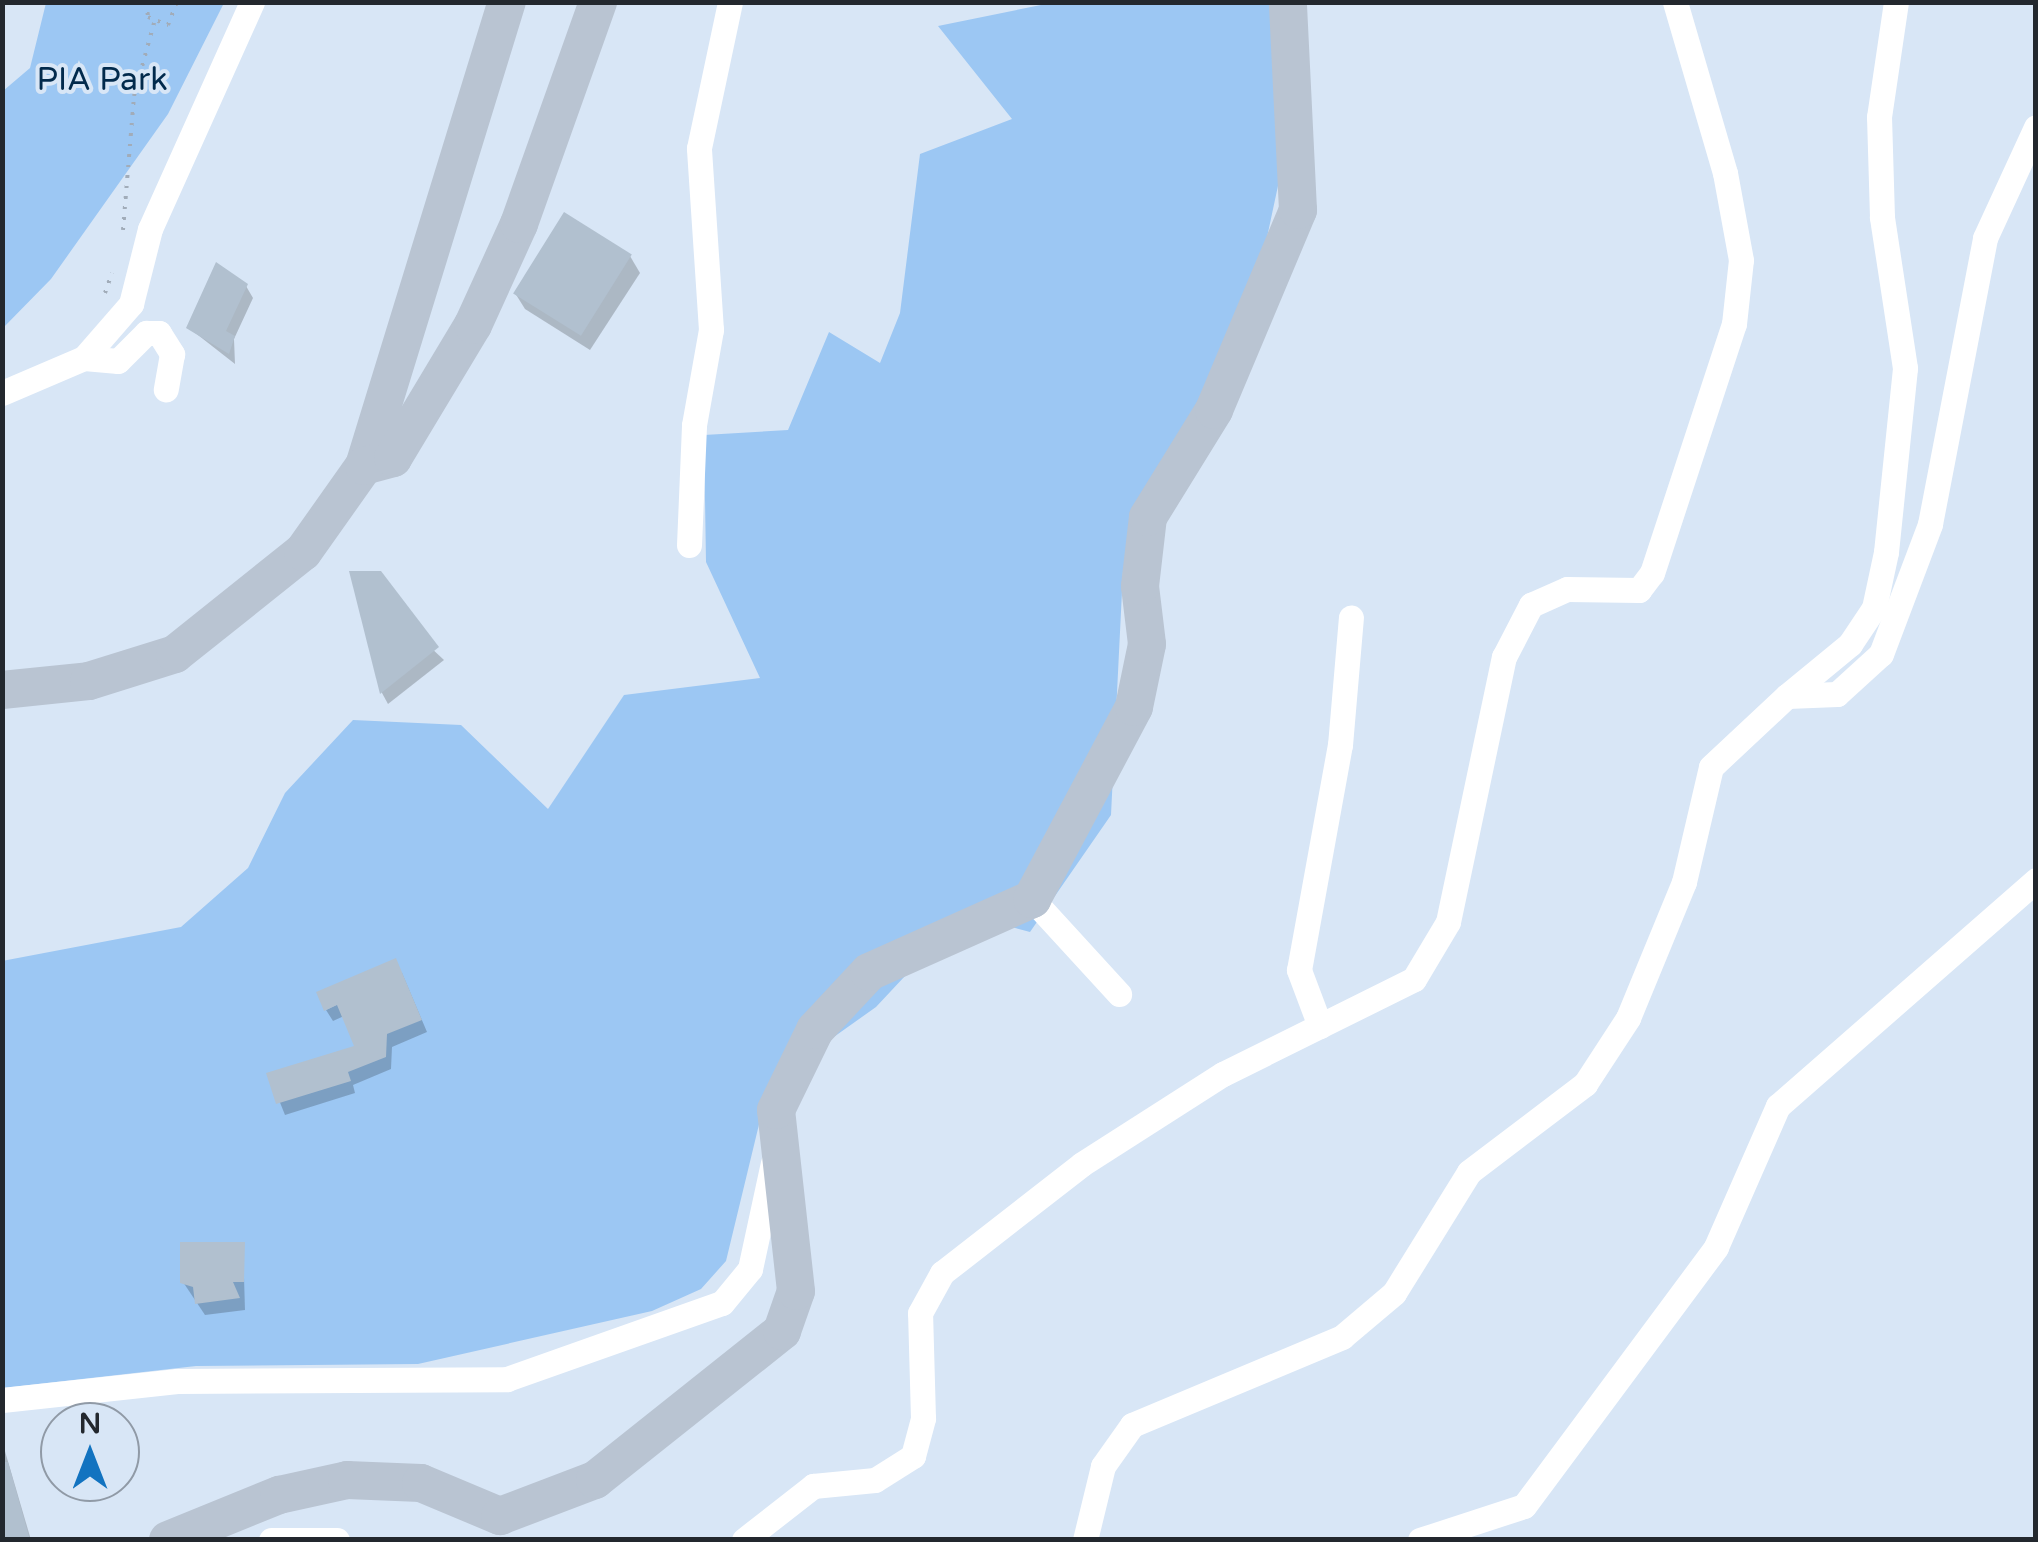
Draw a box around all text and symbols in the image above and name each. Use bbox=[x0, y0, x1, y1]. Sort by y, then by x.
park label: PIA Park bbox=[36, 61, 168, 99]
north arrow bbox=[40, 1402, 140, 1502]
text: N bbox=[79, 1407, 101, 1441]

